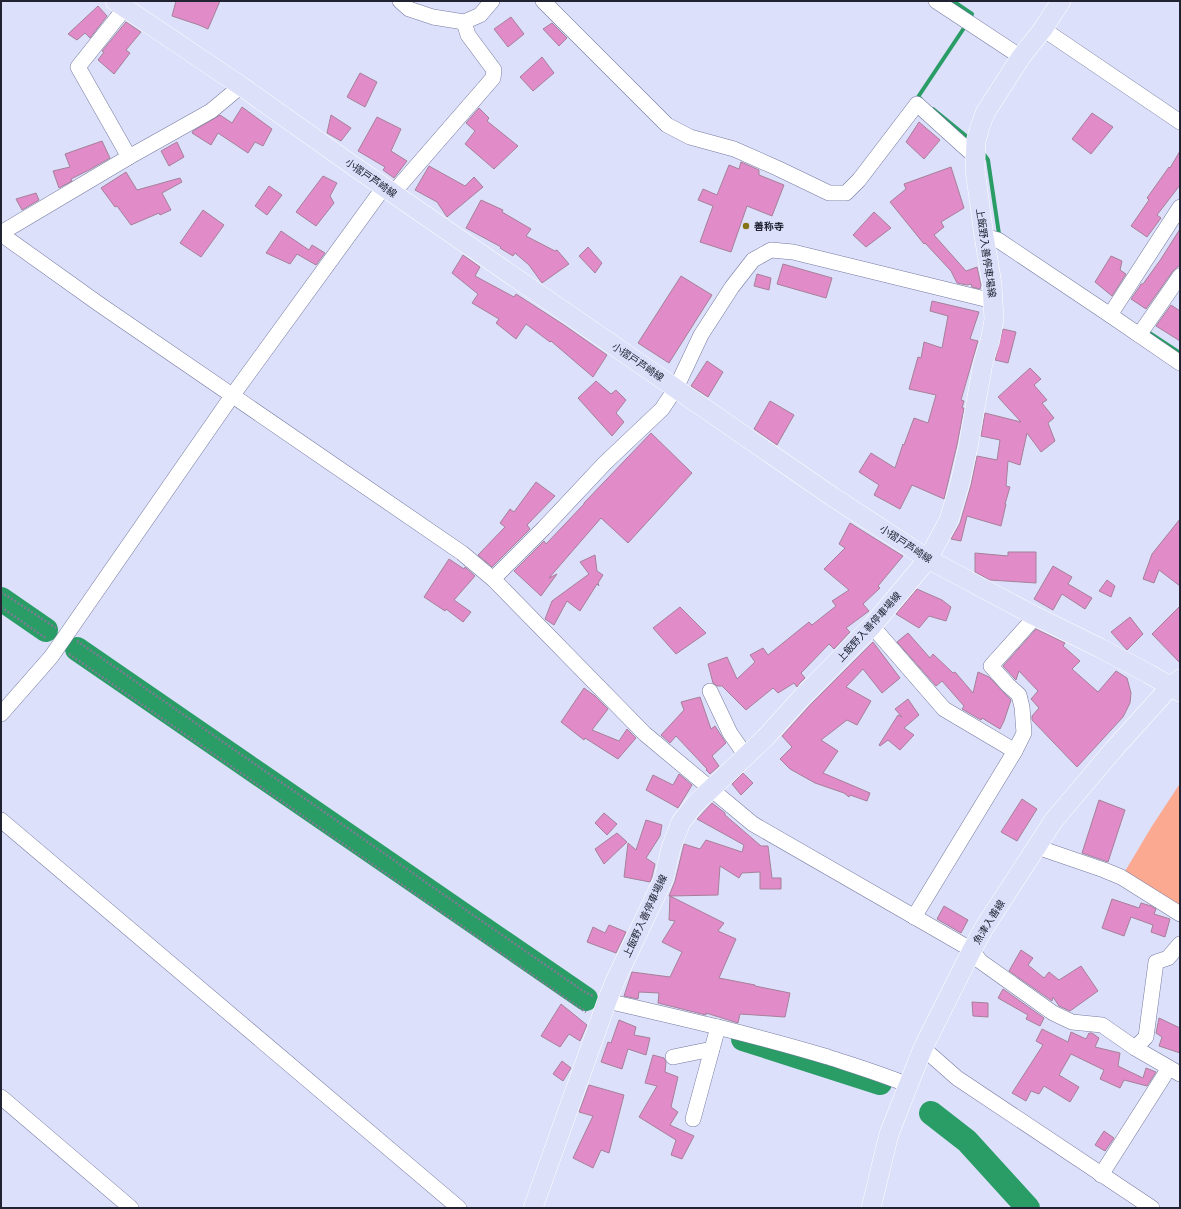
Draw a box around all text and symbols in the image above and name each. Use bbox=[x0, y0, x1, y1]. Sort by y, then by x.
street label: 小摺戸芦崎線 bbox=[343, 155, 399, 201]
street label: 上飯野入善停車場線 bbox=[973, 208, 999, 298]
place label: 善称寺 bbox=[754, 220, 784, 233]
marker: 善称寺 bbox=[741, 221, 751, 231]
street label: 小摺戸芦崎線 bbox=[609, 340, 667, 384]
street label: 小摺戸芦崎線 bbox=[877, 522, 935, 566]
street label: 上飯野入善停車場線 bbox=[834, 589, 904, 665]
street label: 上飯野入善停車場線 bbox=[620, 872, 670, 960]
street label: 魚津入善線 bbox=[970, 897, 1008, 947]

